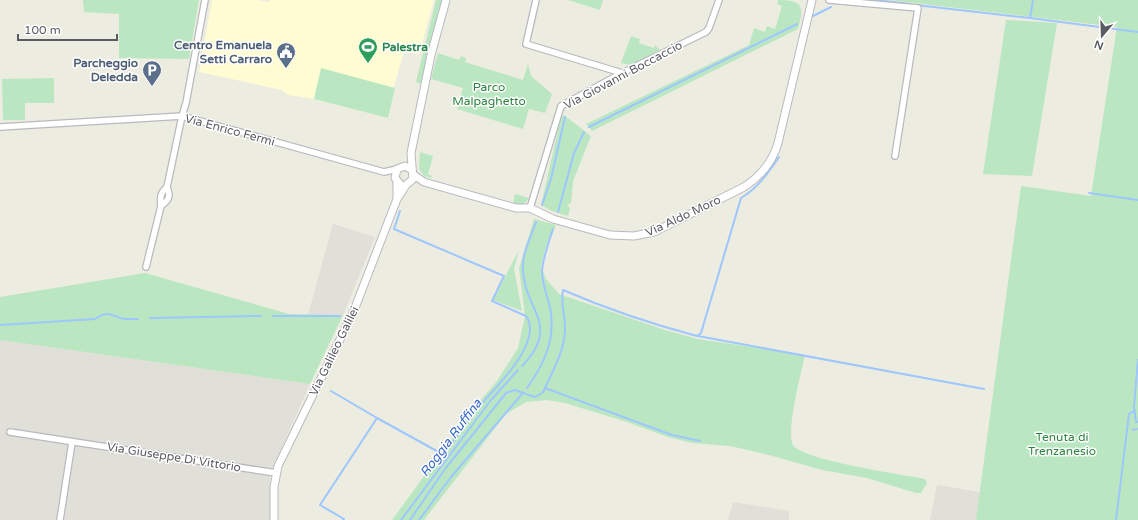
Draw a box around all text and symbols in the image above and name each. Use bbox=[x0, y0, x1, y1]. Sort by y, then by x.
scale bar bbox=[18, 16, 117, 42]
north arrow bbox=[1082, 16, 1122, 56]
text: 100 m bbox=[24, 23, 61, 37]
sports icon: Palestra bbox=[357, 36, 379, 64]
text: N bbox=[1093, 37, 1105, 53]
place label: Centro Emanuela Setti Carraro bbox=[174, 38, 272, 66]
street label: Via Giovanni Boccaccio bbox=[561, 38, 685, 112]
place label: Palestra bbox=[382, 40, 428, 54]
public building icon: Centro Emanuela Setti Carraro bbox=[275, 41, 297, 69]
place label: Parcheggio Deledda bbox=[73, 56, 138, 84]
parking icon: Parcheggio Deledda bbox=[141, 59, 163, 87]
park label: Parco Malpaghetto bbox=[452, 80, 526, 108]
street label: Via Enrico Fermi bbox=[184, 111, 276, 149]
street label: Via Aldo Moro bbox=[643, 192, 723, 240]
street label: Via Galileo Galilei bbox=[306, 304, 362, 398]
water label: Roggia Ruffina bbox=[417, 395, 486, 480]
park label: Tenuta di Trenzanesio bbox=[1028, 430, 1096, 458]
street label: Via Giuseppe Di Vittorio bbox=[106, 439, 242, 475]

